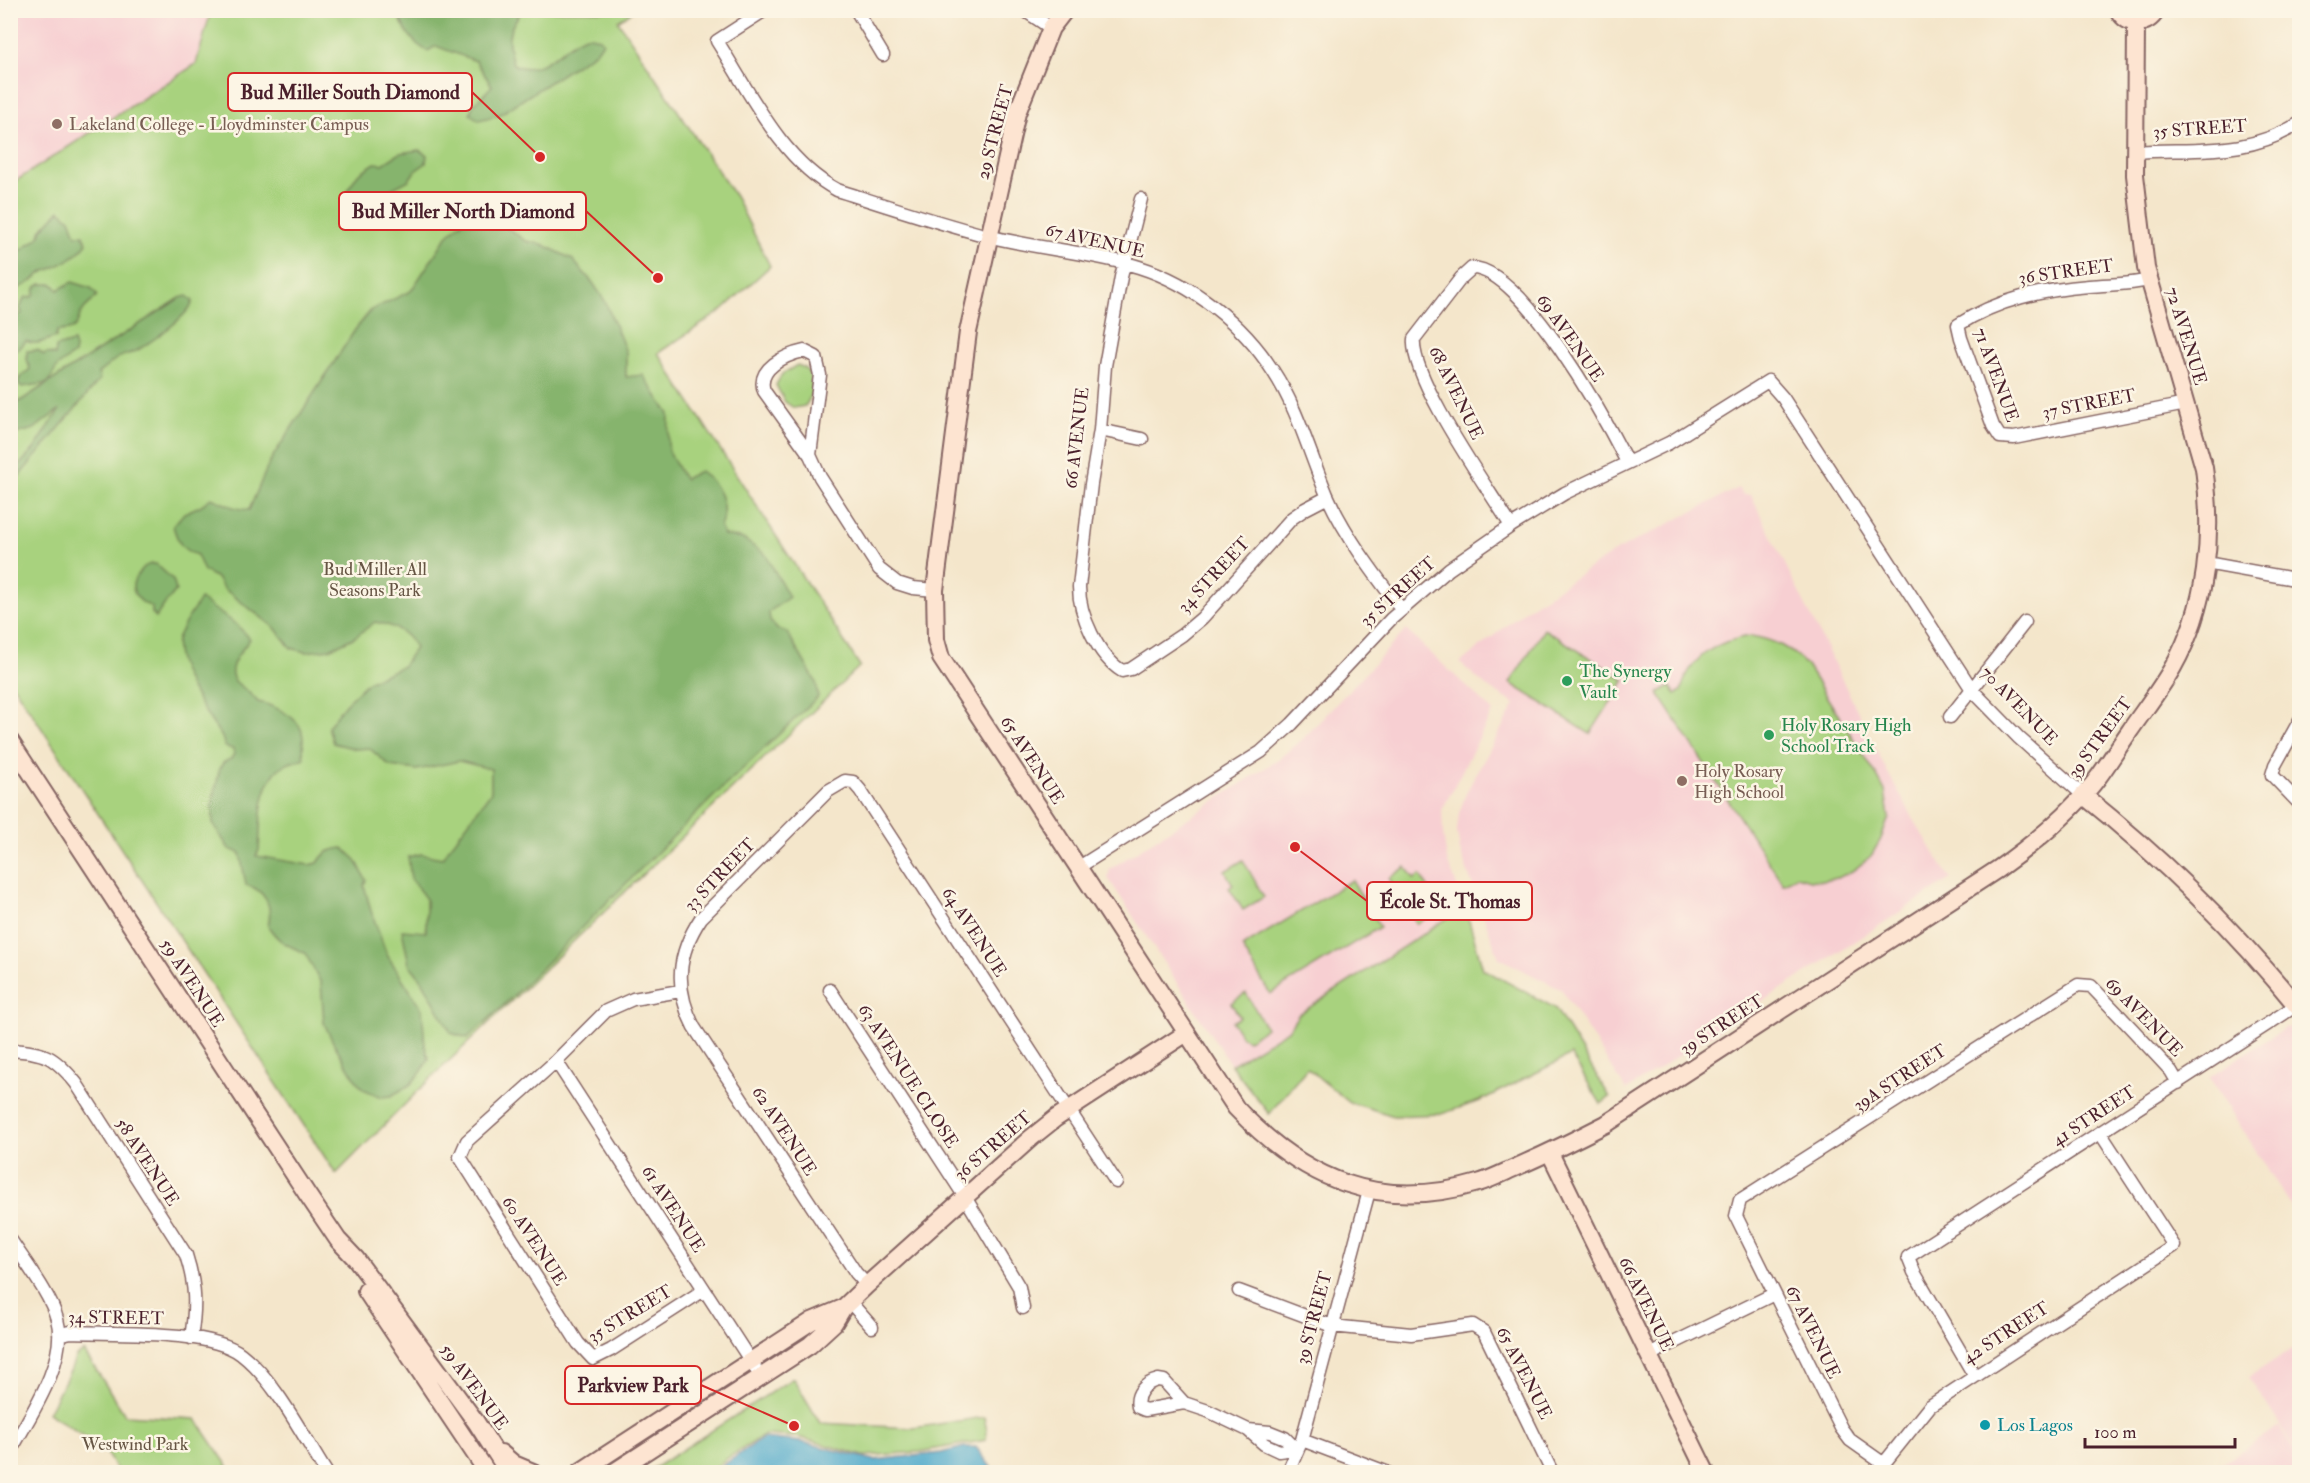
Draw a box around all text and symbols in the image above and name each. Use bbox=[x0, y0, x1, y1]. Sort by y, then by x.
callout: Bud Miller South Diamond bbox=[228, 73, 472, 111]
text: Bud Miller South Diamond bbox=[240, 80, 460, 105]
street label: 29 STREET bbox=[971, 81, 1019, 182]
place label: Lakeland College - Lloydminster Campus bbox=[69, 113, 369, 136]
street label: 35 STREET bbox=[2152, 114, 2248, 144]
marker: Lakeland College - Lloydminster Campus bbox=[50, 117, 64, 131]
callout: Bud Miller North Diamond bbox=[339, 192, 586, 230]
text: Bud Miller North Diamond bbox=[351, 199, 575, 224]
street label: 67 AVENUE bbox=[1043, 218, 1147, 264]
street label: 36 STREET bbox=[2017, 254, 2115, 290]
street label: 72 AVENUE bbox=[2160, 284, 2212, 388]
street label: 69 AVENUE bbox=[1531, 290, 1609, 386]
street label: 71 AVENUE bbox=[1968, 325, 2024, 425]
street label: 68 AVENUE bbox=[1423, 342, 1489, 444]
street label: 37 STREET bbox=[2040, 384, 2138, 424]
street label: 66 AVENUE bbox=[1059, 386, 1095, 490]
street label: 34 STREET bbox=[1173, 532, 1256, 618]
street label: 35 STREET bbox=[1355, 552, 1441, 632]
park label: Bud Miller All Seasons Park bbox=[323, 558, 427, 602]
place label: The Synergy Vault bbox=[1579, 660, 1672, 704]
street label: 70 AVENUE bbox=[1976, 662, 2063, 750]
marker: The Synergy Vault bbox=[1560, 674, 1574, 688]
street label: 39 STREET bbox=[2063, 692, 2138, 783]
street label: 65 AVENUE bbox=[995, 711, 1069, 809]
place label: Holy Rosary High School Track bbox=[1781, 714, 1912, 758]
marker: Holy Rosary High School Track bbox=[1762, 728, 1776, 742]
place label: Holy Rosary High School bbox=[1694, 760, 1785, 804]
marker: Holy Rosary High School bbox=[1675, 774, 1689, 788]
street label: 33 STREET bbox=[679, 833, 761, 916]
callout: École St. Thomas bbox=[1367, 882, 1532, 920]
street label: 64 AVENUE bbox=[936, 883, 1012, 981]
text: École St. Thomas bbox=[1380, 888, 1521, 914]
street label: 59 AVENUE bbox=[155, 934, 229, 1032]
street label: 69 AVENUE bbox=[2100, 972, 2188, 1062]
street label: 39 STREET bbox=[1676, 989, 1769, 1061]
street label: 63 AVENUE CLOSE bbox=[853, 999, 963, 1153]
street label: 39A STREET bbox=[1849, 1039, 1952, 1117]
street label: 41 STREET bbox=[2048, 1080, 2141, 1152]
street label: 62 AVENUE bbox=[747, 1082, 821, 1180]
street label: 36 STREET bbox=[949, 1106, 1037, 1186]
street label: 58 AVENUE bbox=[110, 1114, 184, 1210]
street label: 61 AVENUE bbox=[636, 1161, 710, 1257]
street label: 60 AVENUE bbox=[497, 1192, 572, 1290]
street label: 66 AVENUE bbox=[1613, 1253, 1679, 1355]
street label: 39 STREET bbox=[1291, 1268, 1338, 1367]
street label: 35 STREET bbox=[584, 1280, 677, 1348]
street label: 67 AVENUE bbox=[1780, 1281, 1846, 1383]
street label: 42 STREET bbox=[1959, 1296, 2054, 1369]
street label: 34 STREET bbox=[68, 1306, 165, 1330]
street label: 65 AVENUE bbox=[1491, 1323, 1557, 1423]
street label: 59 AVENUE bbox=[435, 1339, 513, 1435]
callout: Parkview Park bbox=[565, 1366, 701, 1404]
text: Parkview Park bbox=[577, 1373, 689, 1398]
scale bar bbox=[2085, 1411, 2235, 1449]
place label: Los Lagos bbox=[1997, 1414, 2073, 1437]
marker: Los Lagos bbox=[1978, 1418, 1992, 1432]
text: 100 m bbox=[2094, 1421, 2137, 1444]
park label: Westwind Park bbox=[81, 1433, 189, 1456]

